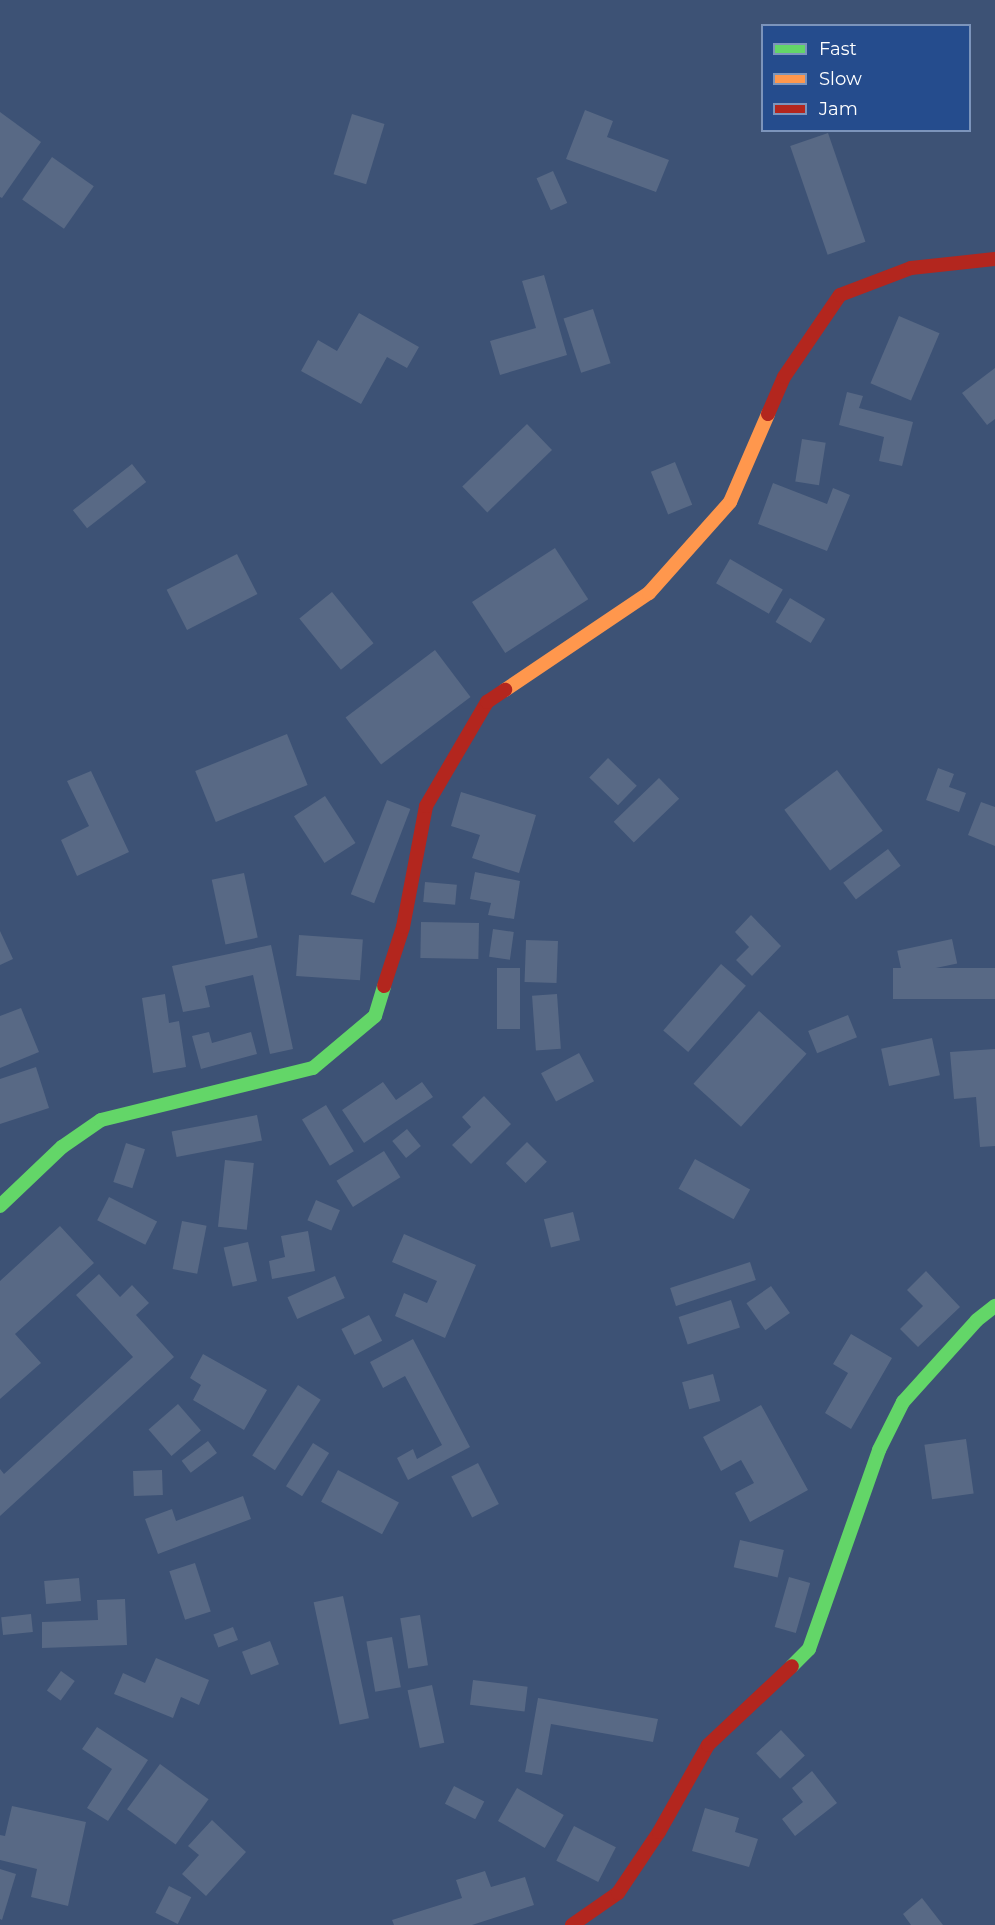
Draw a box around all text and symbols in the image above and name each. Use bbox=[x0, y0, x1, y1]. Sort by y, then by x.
legend bbox=[761, 24, 971, 132]
text: Fast bbox=[819, 38, 857, 60]
text: Slow bbox=[819, 68, 862, 90]
text: Jam bbox=[819, 98, 858, 120]

